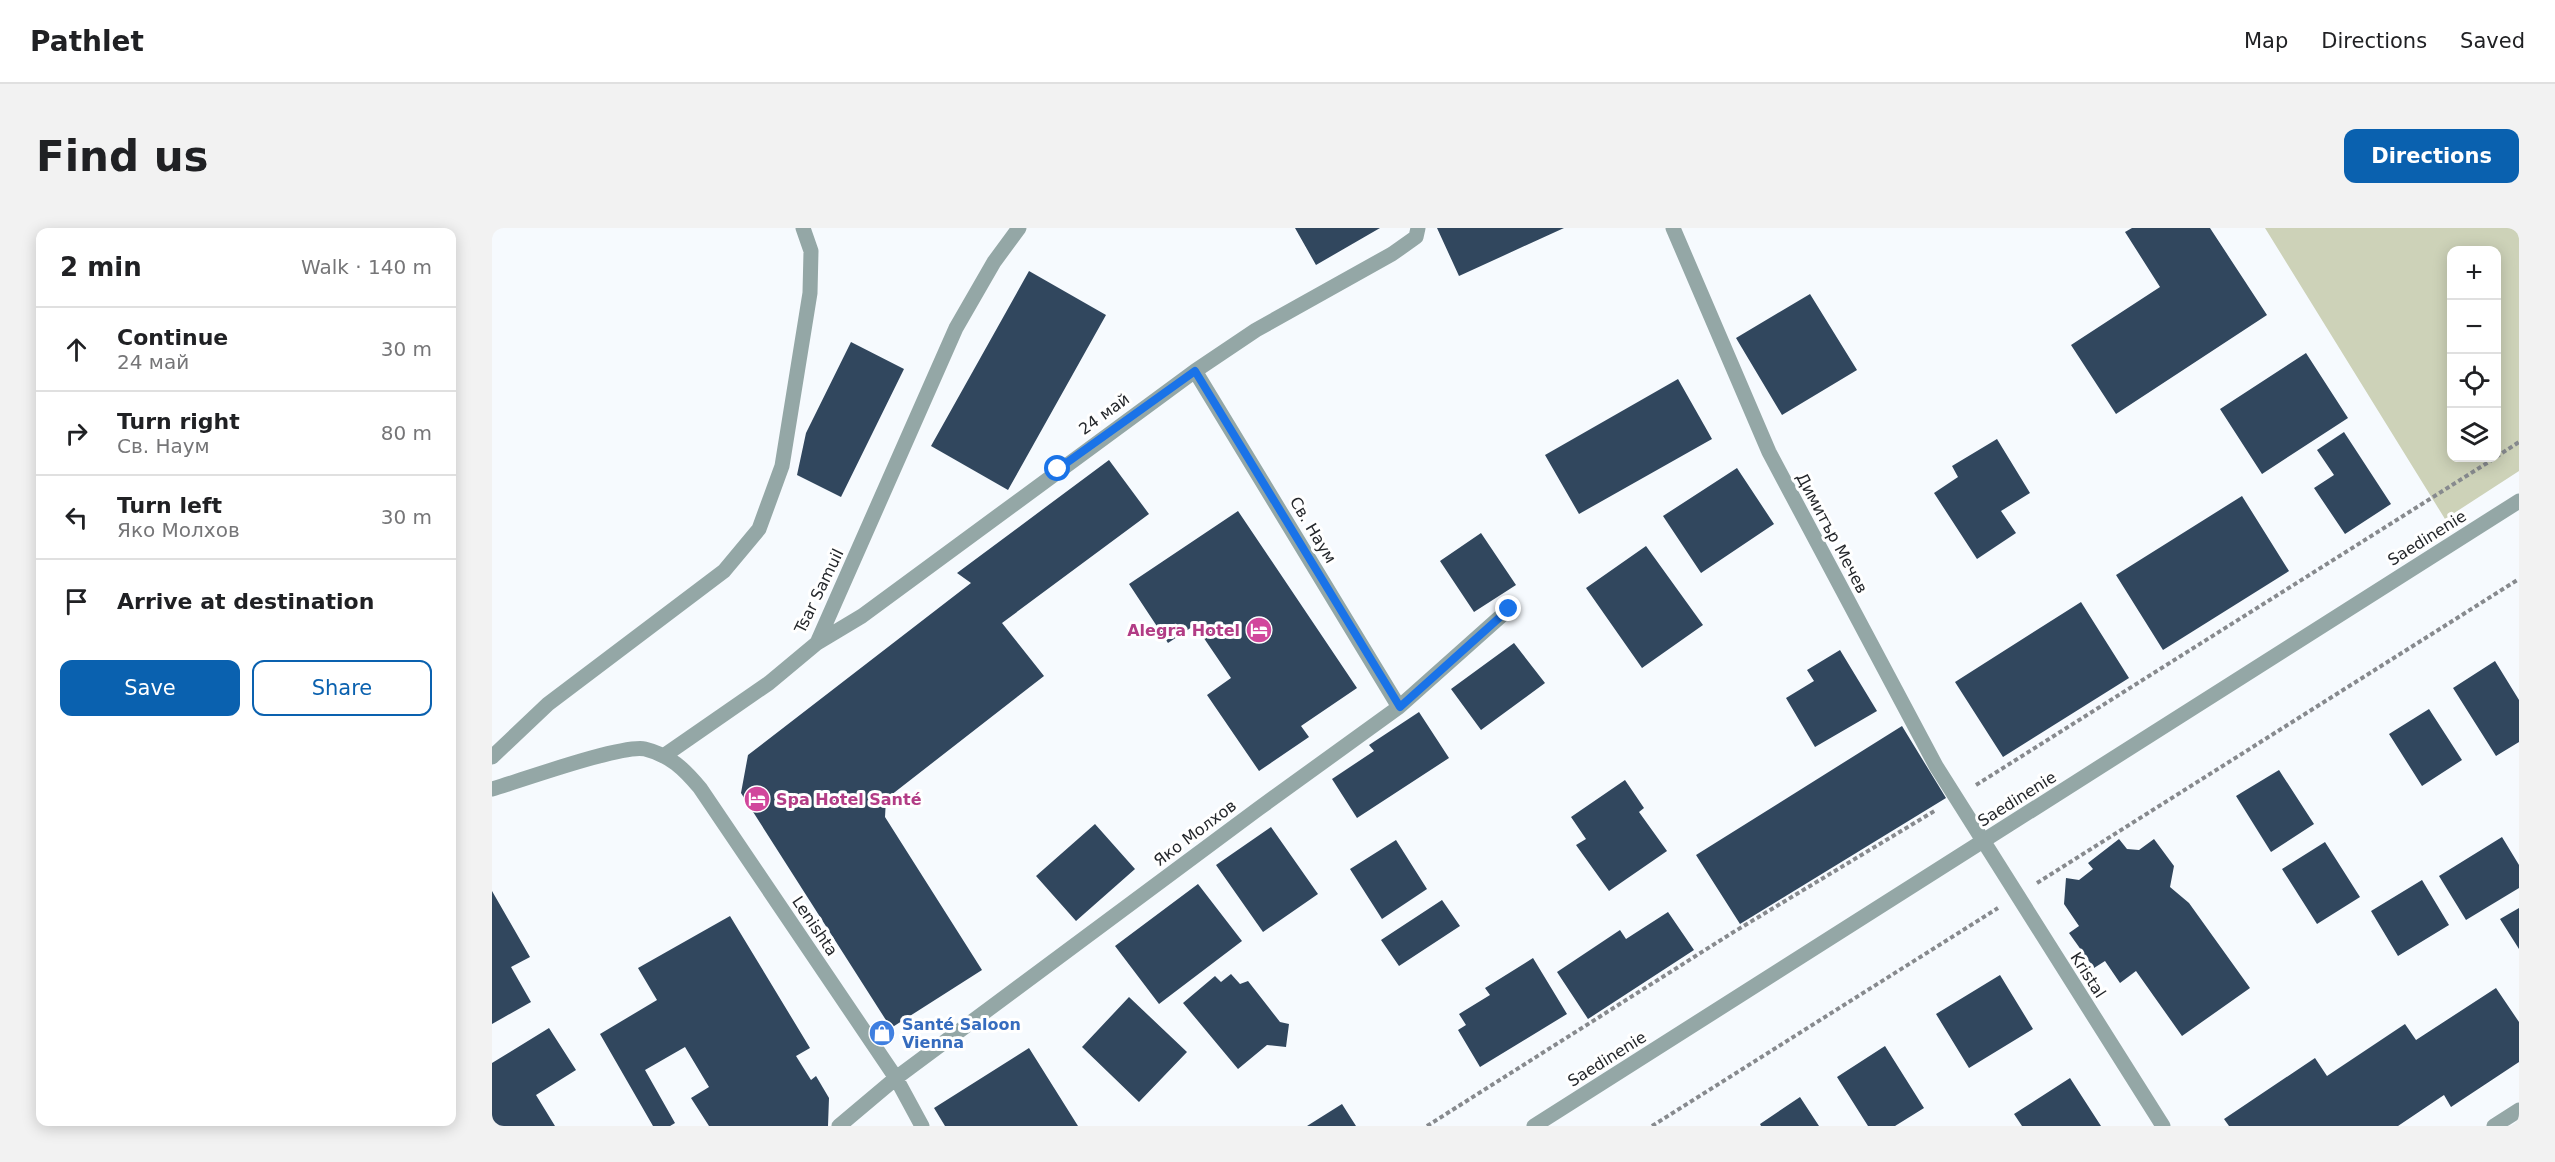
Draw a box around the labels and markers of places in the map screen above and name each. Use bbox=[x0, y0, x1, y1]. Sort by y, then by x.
hotel icon: Alegra Hotel bbox=[1244, 615, 1274, 645]
place label: Alegra Hotel bbox=[1127, 621, 1240, 640]
hotel icon: Spa Hotel Santé bbox=[742, 784, 772, 814]
place label: Spa Hotel Santé bbox=[776, 790, 922, 809]
place label: Santé Saloon Vienna bbox=[902, 1015, 1021, 1052]
shop icon: Santé Saloon Vienna bbox=[867, 1018, 897, 1048]

